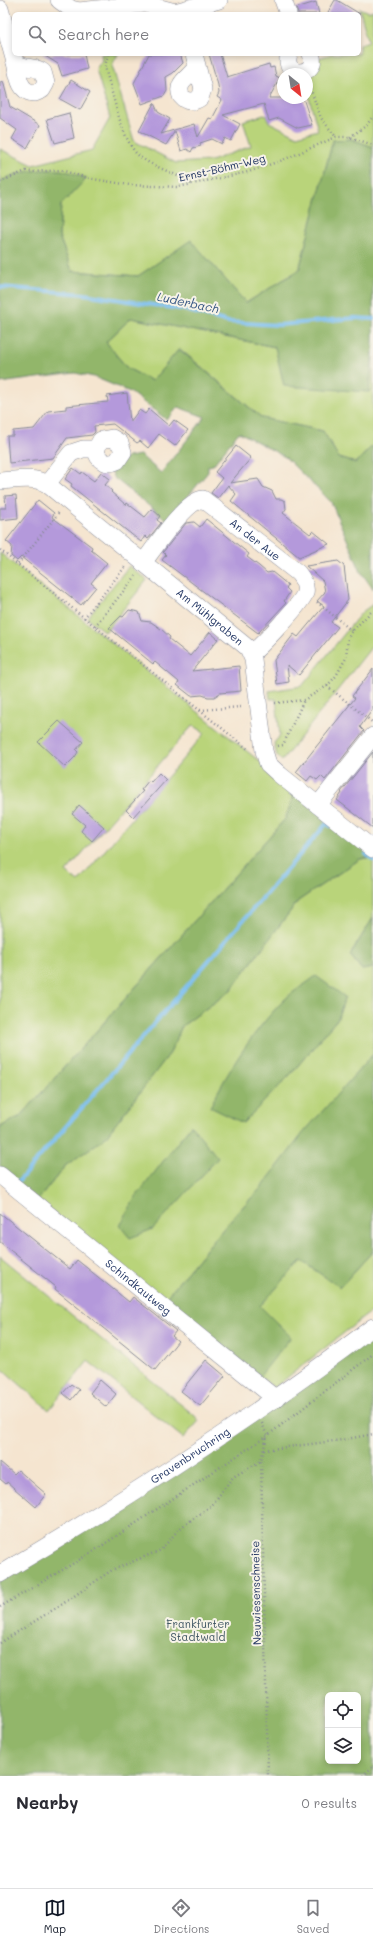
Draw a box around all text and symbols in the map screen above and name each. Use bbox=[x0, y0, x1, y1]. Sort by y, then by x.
search box bbox=[12, 12, 361, 56]
icon: search bbox=[26, 23, 48, 45]
text: Search here bbox=[58, 24, 149, 44]
north arrow bbox=[277, 68, 313, 104]
street label: Ernst-Böhm-Weg bbox=[177, 150, 267, 185]
water label: Luderbach bbox=[156, 288, 221, 316]
street label: An der Aue bbox=[227, 515, 284, 564]
street label: Am Mühlgraben bbox=[173, 585, 247, 648]
street label: Schindkautweg bbox=[102, 1256, 175, 1318]
street label: Gravenbruchring bbox=[147, 1424, 232, 1487]
street label: Neuwiesenschneise bbox=[247, 1541, 264, 1645]
park label: Frankfurter Stadtwald bbox=[166, 1616, 230, 1644]
map controls bbox=[325, 1692, 361, 1764]
button: locate bbox=[325, 1692, 361, 1728]
button: layers bbox=[325, 1728, 361, 1764]
text: Nearby bbox=[16, 1791, 78, 1813]
text: 0 results bbox=[302, 1794, 357, 1811]
tab: Map bbox=[44, 1897, 66, 1936]
tab: Directions bbox=[153, 1897, 209, 1936]
tab: Saved bbox=[297, 1897, 329, 1936]

